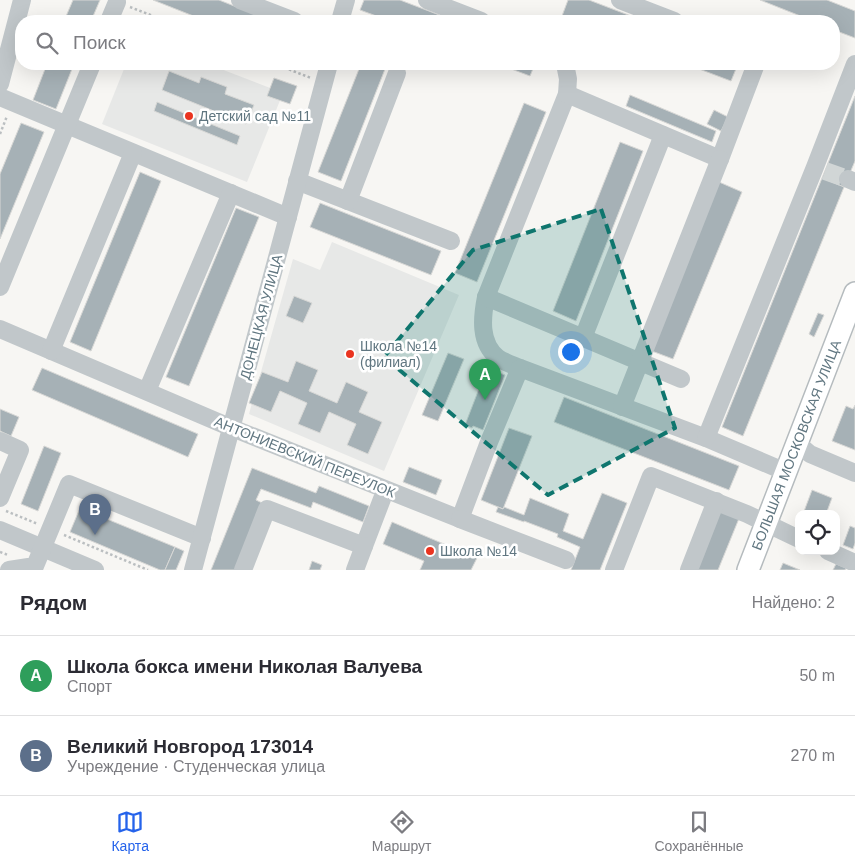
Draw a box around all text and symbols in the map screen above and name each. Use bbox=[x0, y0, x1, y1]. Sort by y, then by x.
search box bbox=[15, 15, 840, 70]
icon: search bbox=[33, 29, 61, 57]
text: Поиск bbox=[73, 32, 126, 53]
place label: Детский сад №11 bbox=[199, 108, 311, 124]
marker: Детский сад №11 bbox=[183, 110, 195, 122]
street label: ДОНЕЦКАЯ УЛИЦА bbox=[237, 252, 286, 381]
street label: БОЛЬШАЯ МОСКОВСКАЯ УЛИЦА bbox=[748, 337, 844, 552]
place label: Школа №14 (филиал) bbox=[360, 338, 437, 370]
your location bbox=[558, 339, 584, 365]
marker: Школа №14 (филиал) bbox=[344, 348, 356, 360]
pin: A bbox=[469, 359, 501, 400]
street label: АНТОНИЕВСКИЙ ПЕРЕУЛОК bbox=[212, 412, 399, 501]
pin: B bbox=[79, 494, 111, 535]
map controls bbox=[795, 510, 840, 555]
button: locate bbox=[795, 510, 840, 555]
place label: Школа №14 bbox=[440, 543, 517, 559]
marker: Школа №14 bbox=[424, 545, 436, 557]
text: Рядом bbox=[20, 591, 87, 614]
text: Найдено: 2 bbox=[752, 594, 835, 611]
text: Школа бокса имени Николая Валуева bbox=[67, 656, 422, 677]
text: A bbox=[30, 667, 42, 684]
text: 50 m bbox=[799, 667, 835, 684]
text: Спорт bbox=[67, 678, 112, 695]
text: Великий Новгород 173014 bbox=[67, 736, 313, 757]
text: B bbox=[30, 747, 42, 764]
text: 270 m bbox=[791, 747, 835, 764]
text: Учреждение · Студенческая улица bbox=[67, 758, 325, 775]
tab: Карта bbox=[111, 808, 149, 854]
tab: Маршрут bbox=[372, 808, 432, 854]
tab: Сохранённые bbox=[654, 808, 744, 854]

